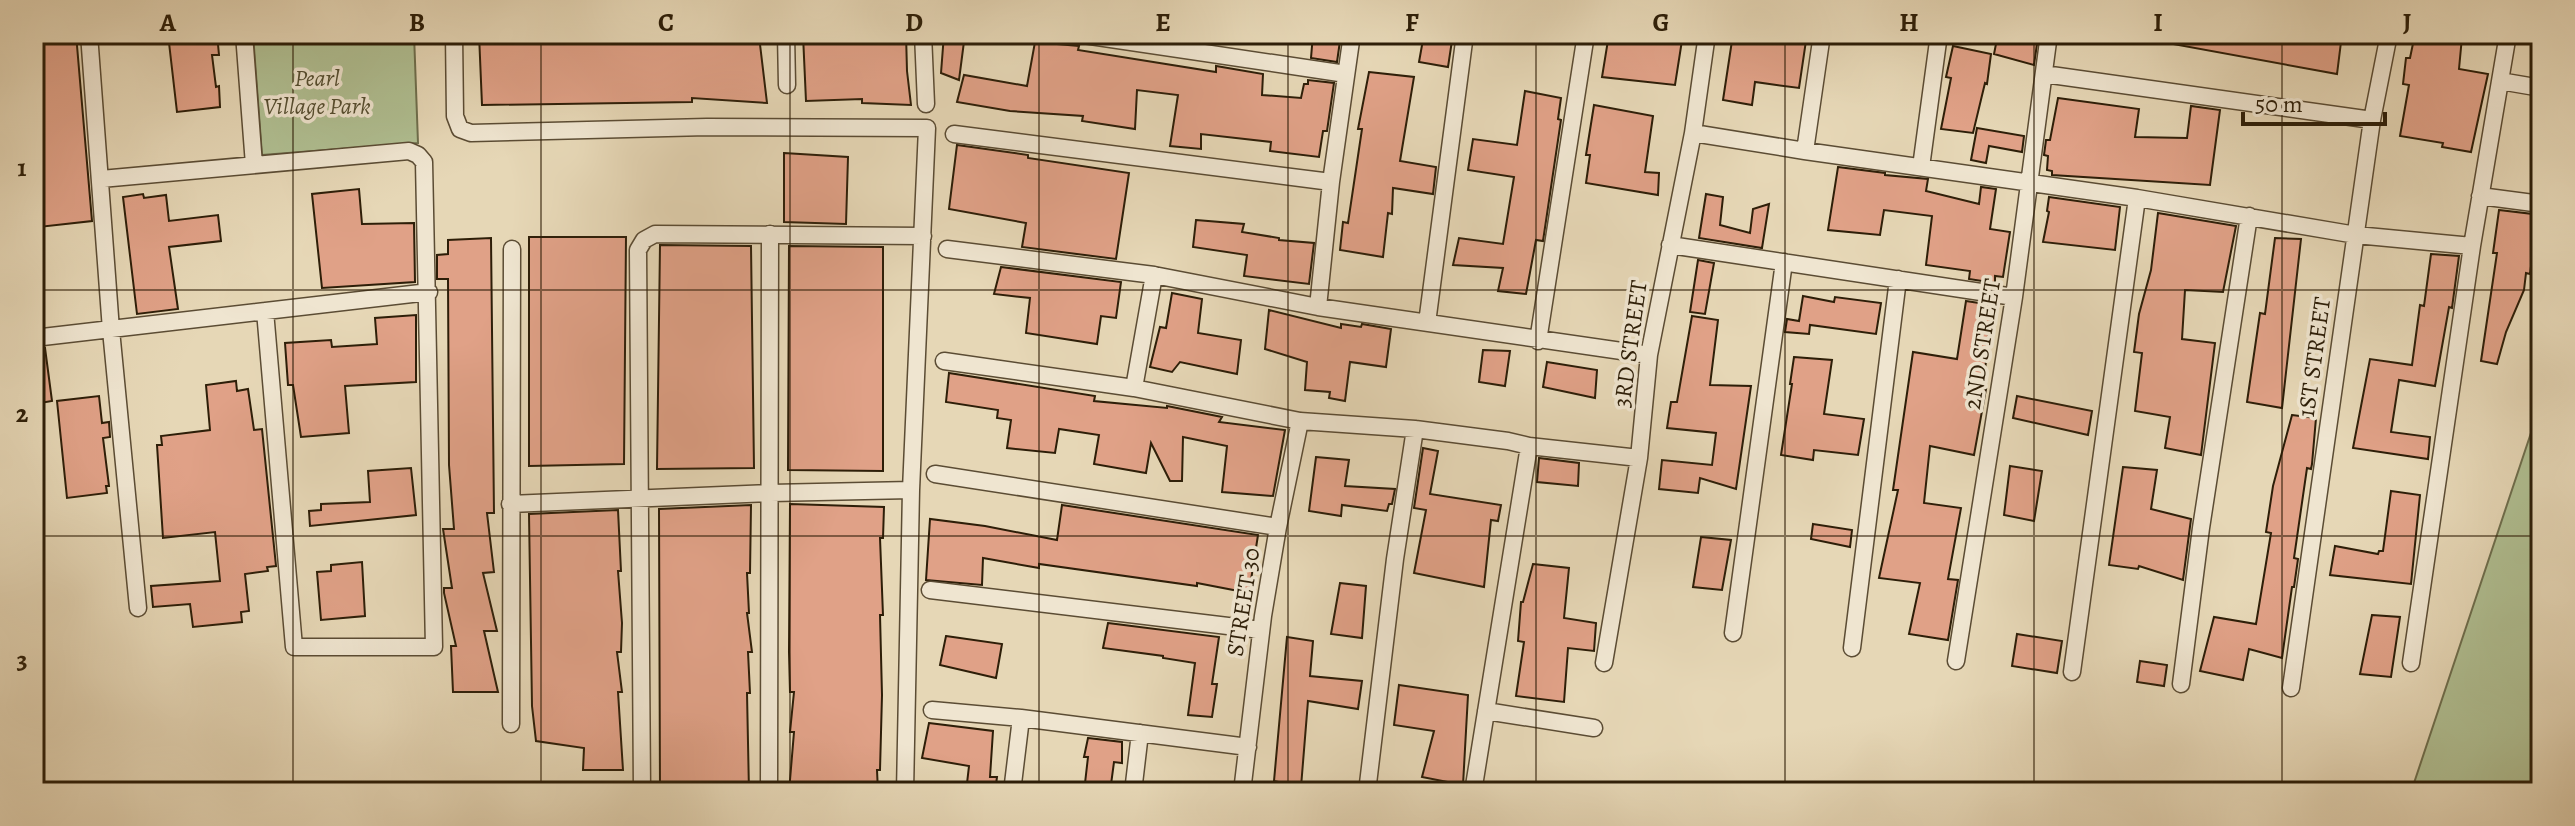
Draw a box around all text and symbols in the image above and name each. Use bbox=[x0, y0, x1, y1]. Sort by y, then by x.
text: A bbox=[159, 5, 177, 40]
text: B bbox=[409, 5, 425, 40]
text: C bbox=[658, 5, 674, 40]
text: D bbox=[905, 5, 923, 40]
text: E bbox=[1155, 5, 1171, 40]
text: F bbox=[1405, 5, 1419, 40]
text: G bbox=[1652, 5, 1670, 40]
text: H bbox=[1899, 5, 1919, 40]
text: I bbox=[2153, 5, 2163, 40]
text: J bbox=[2403, 5, 2411, 40]
park label: Pearl Village Park bbox=[263, 62, 371, 122]
scale bar bbox=[2243, 76, 2385, 126]
text: 50 m bbox=[2255, 88, 2303, 120]
text: 1 bbox=[17, 150, 27, 185]
street label: 2ND STREET bbox=[1956, 276, 2008, 412]
street label: 3RD STREET bbox=[1605, 278, 1655, 410]
street label: 1ST STREET bbox=[2290, 295, 2338, 419]
text: 2 bbox=[16, 396, 29, 431]
street label: STREET 30 bbox=[1219, 545, 1267, 659]
text: 3 bbox=[16, 642, 28, 677]

